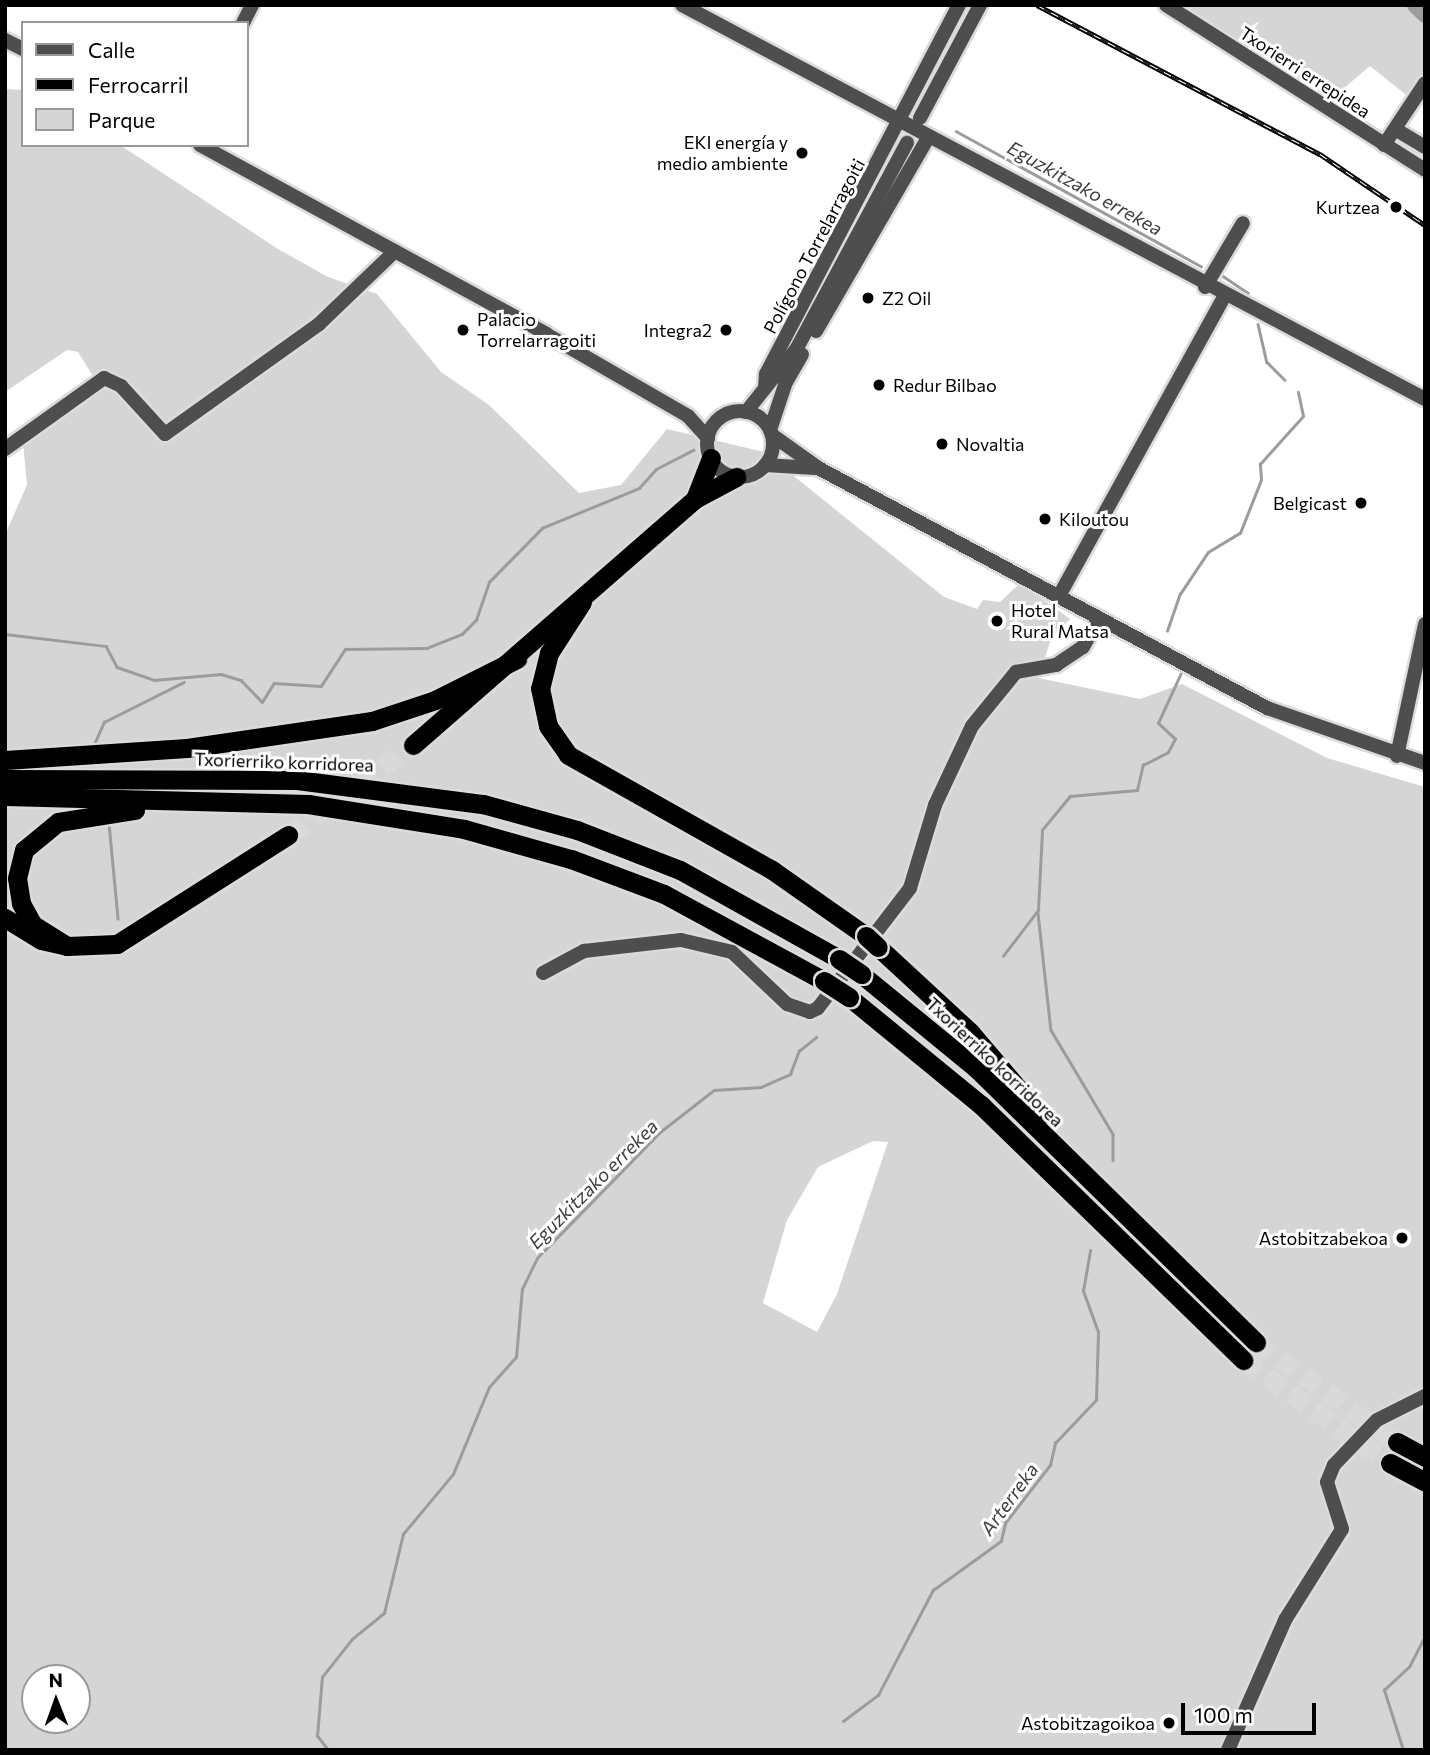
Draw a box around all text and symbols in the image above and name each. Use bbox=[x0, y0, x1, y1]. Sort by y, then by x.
legend bbox=[21, 21, 248, 147]
street label: Txorierri errepidea bbox=[1236, 22, 1374, 122]
text: Calle bbox=[88, 37, 135, 62]
text: Ferrocarril bbox=[88, 72, 189, 97]
text: Parque bbox=[88, 107, 155, 132]
place label: EKI energía y medio ambiente bbox=[657, 132, 788, 174]
water label: Eguzkitzako errekea bbox=[1004, 136, 1166, 240]
marker: EKI energía y medio ambiente bbox=[794, 145, 810, 161]
street label: Polígono Torrelarragoiti bbox=[759, 155, 869, 337]
place label: Kurtzea bbox=[1316, 196, 1380, 218]
marker: Kurtzea bbox=[1386, 197, 1406, 217]
place label: Z2 Oil bbox=[882, 287, 931, 309]
marker: Z2 Oil bbox=[860, 290, 876, 306]
place label: Palacio Torrelarragoiti bbox=[477, 309, 596, 352]
place label: Integra2 bbox=[644, 319, 712, 341]
marker: Palacio Torrelarragoiti bbox=[455, 322, 471, 338]
marker: Integra2 bbox=[718, 322, 734, 338]
place label: Redur Bilbao bbox=[893, 374, 997, 396]
marker: Redur Bilbao bbox=[871, 377, 887, 393]
place label: Novaltia bbox=[956, 433, 1024, 455]
marker: Novaltia bbox=[934, 436, 950, 452]
place label: Belgicast bbox=[1273, 492, 1347, 514]
marker: Belgicast bbox=[1353, 495, 1369, 511]
place label: Kiloutou bbox=[1059, 508, 1129, 530]
marker: Kiloutou bbox=[1037, 511, 1053, 527]
place label: Hotel Rural Matsa bbox=[1011, 600, 1109, 642]
marker: Hotel Rural Matsa bbox=[989, 613, 1005, 629]
street label: Txorierriko korridorea bbox=[194, 748, 374, 776]
street label: Txorierriko korridorea bbox=[922, 993, 1068, 1131]
water label: Eguzkitzako errekea bbox=[524, 1115, 662, 1253]
place label: Astobitzabekoa bbox=[1259, 1227, 1388, 1249]
marker: Astobitzabekoa bbox=[1394, 1230, 1410, 1246]
water label: Arterreka bbox=[975, 1459, 1043, 1539]
north arrow bbox=[21, 1664, 91, 1734]
text: N bbox=[48, 1668, 63, 1691]
scale bar bbox=[1185, 1688, 1320, 1732]
text: 100 m bbox=[1194, 1702, 1253, 1727]
place label: Astobitzagoikoa bbox=[1021, 1712, 1155, 1734]
marker: Astobitzagoikoa bbox=[1161, 1715, 1177, 1731]

